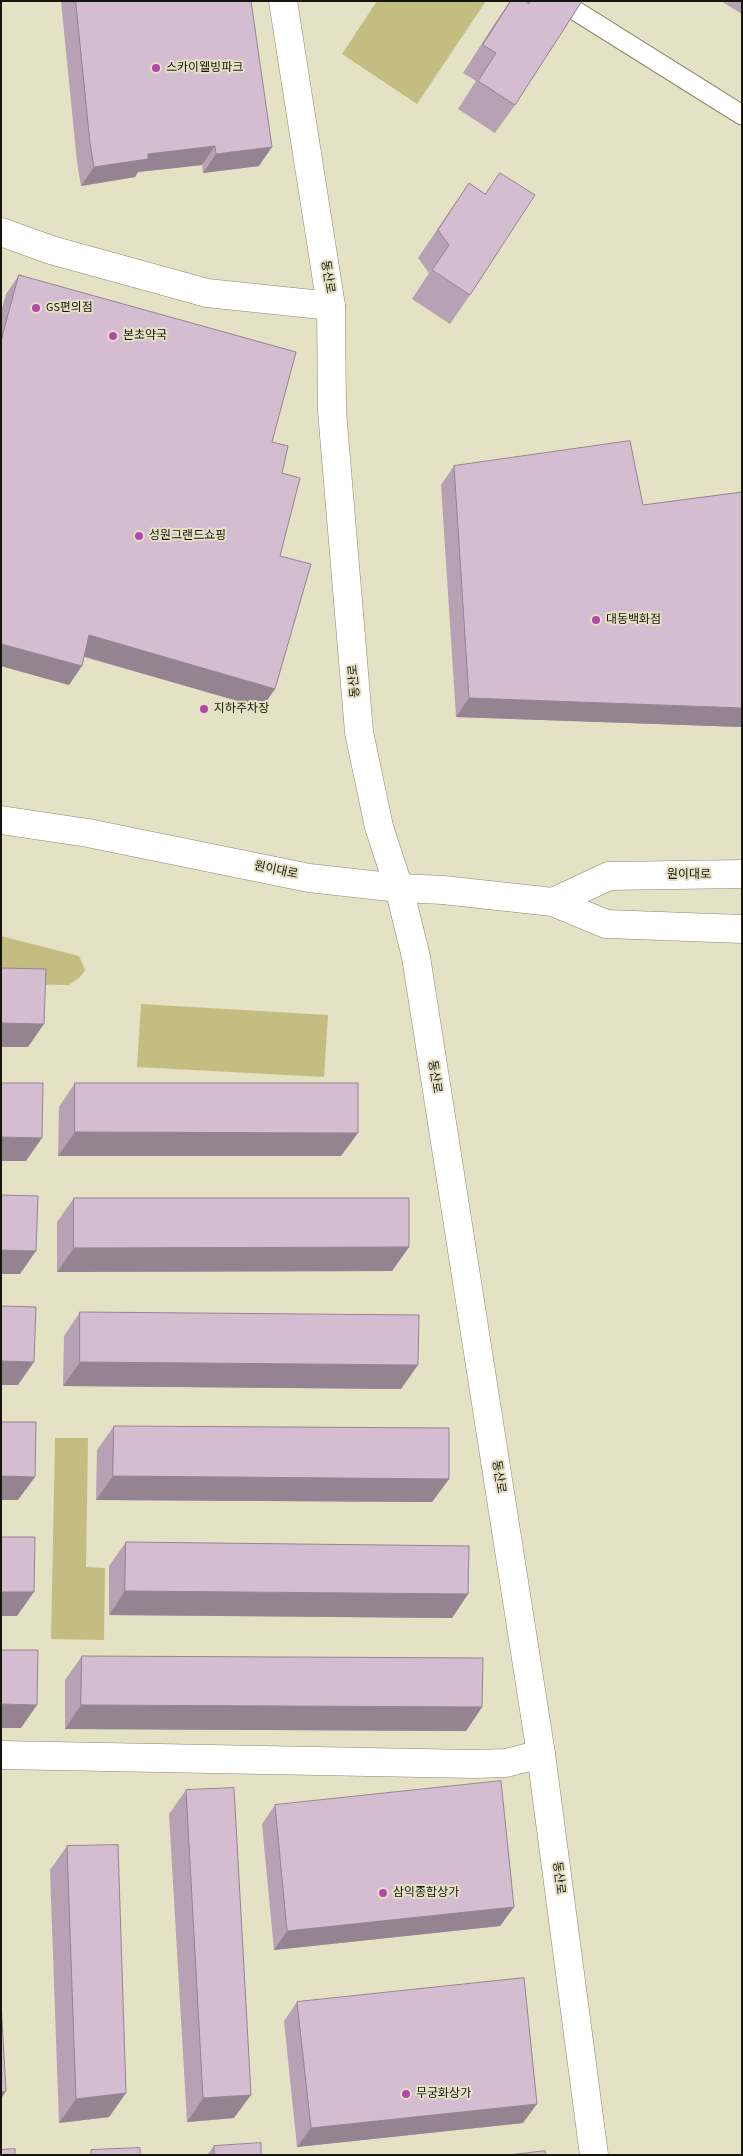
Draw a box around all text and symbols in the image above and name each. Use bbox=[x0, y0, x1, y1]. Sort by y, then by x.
place label: 스카이웰빙파크 bbox=[166, 61, 243, 75]
marker: 스카이웰빙파크 bbox=[150, 62, 162, 74]
street label: 동산로 bbox=[317, 260, 337, 294]
place label: GS편의점 bbox=[46, 301, 93, 315]
marker: GS편의점 bbox=[30, 302, 42, 314]
place label: 본초약국 bbox=[123, 329, 167, 343]
marker: 본초약국 bbox=[107, 330, 119, 342]
place label: 성원그랜드쇼핑 bbox=[149, 529, 226, 543]
marker: 성원그랜드쇼핑 bbox=[133, 530, 145, 542]
place label: 대동백화점 bbox=[606, 613, 661, 627]
marker: 대동백화점 bbox=[590, 614, 602, 626]
street label: 동산로 bbox=[346, 664, 364, 698]
place label: 지하주차장 bbox=[214, 702, 269, 716]
marker: 지하주차장 bbox=[198, 703, 210, 715]
street label: 원이대로 bbox=[253, 859, 299, 883]
street label: 원이대로 bbox=[667, 868, 711, 882]
street label: 동산로 bbox=[424, 1060, 444, 1094]
street label: 동산로 bbox=[488, 1460, 508, 1494]
street label: 동산로 bbox=[549, 1861, 567, 1895]
place label: 삼익종합상가 bbox=[393, 1886, 459, 1900]
marker: 삼익종합상가 bbox=[377, 1887, 389, 1899]
place label: 무궁화상가 bbox=[416, 2087, 471, 2101]
marker: 무궁화상가 bbox=[400, 2088, 412, 2100]

